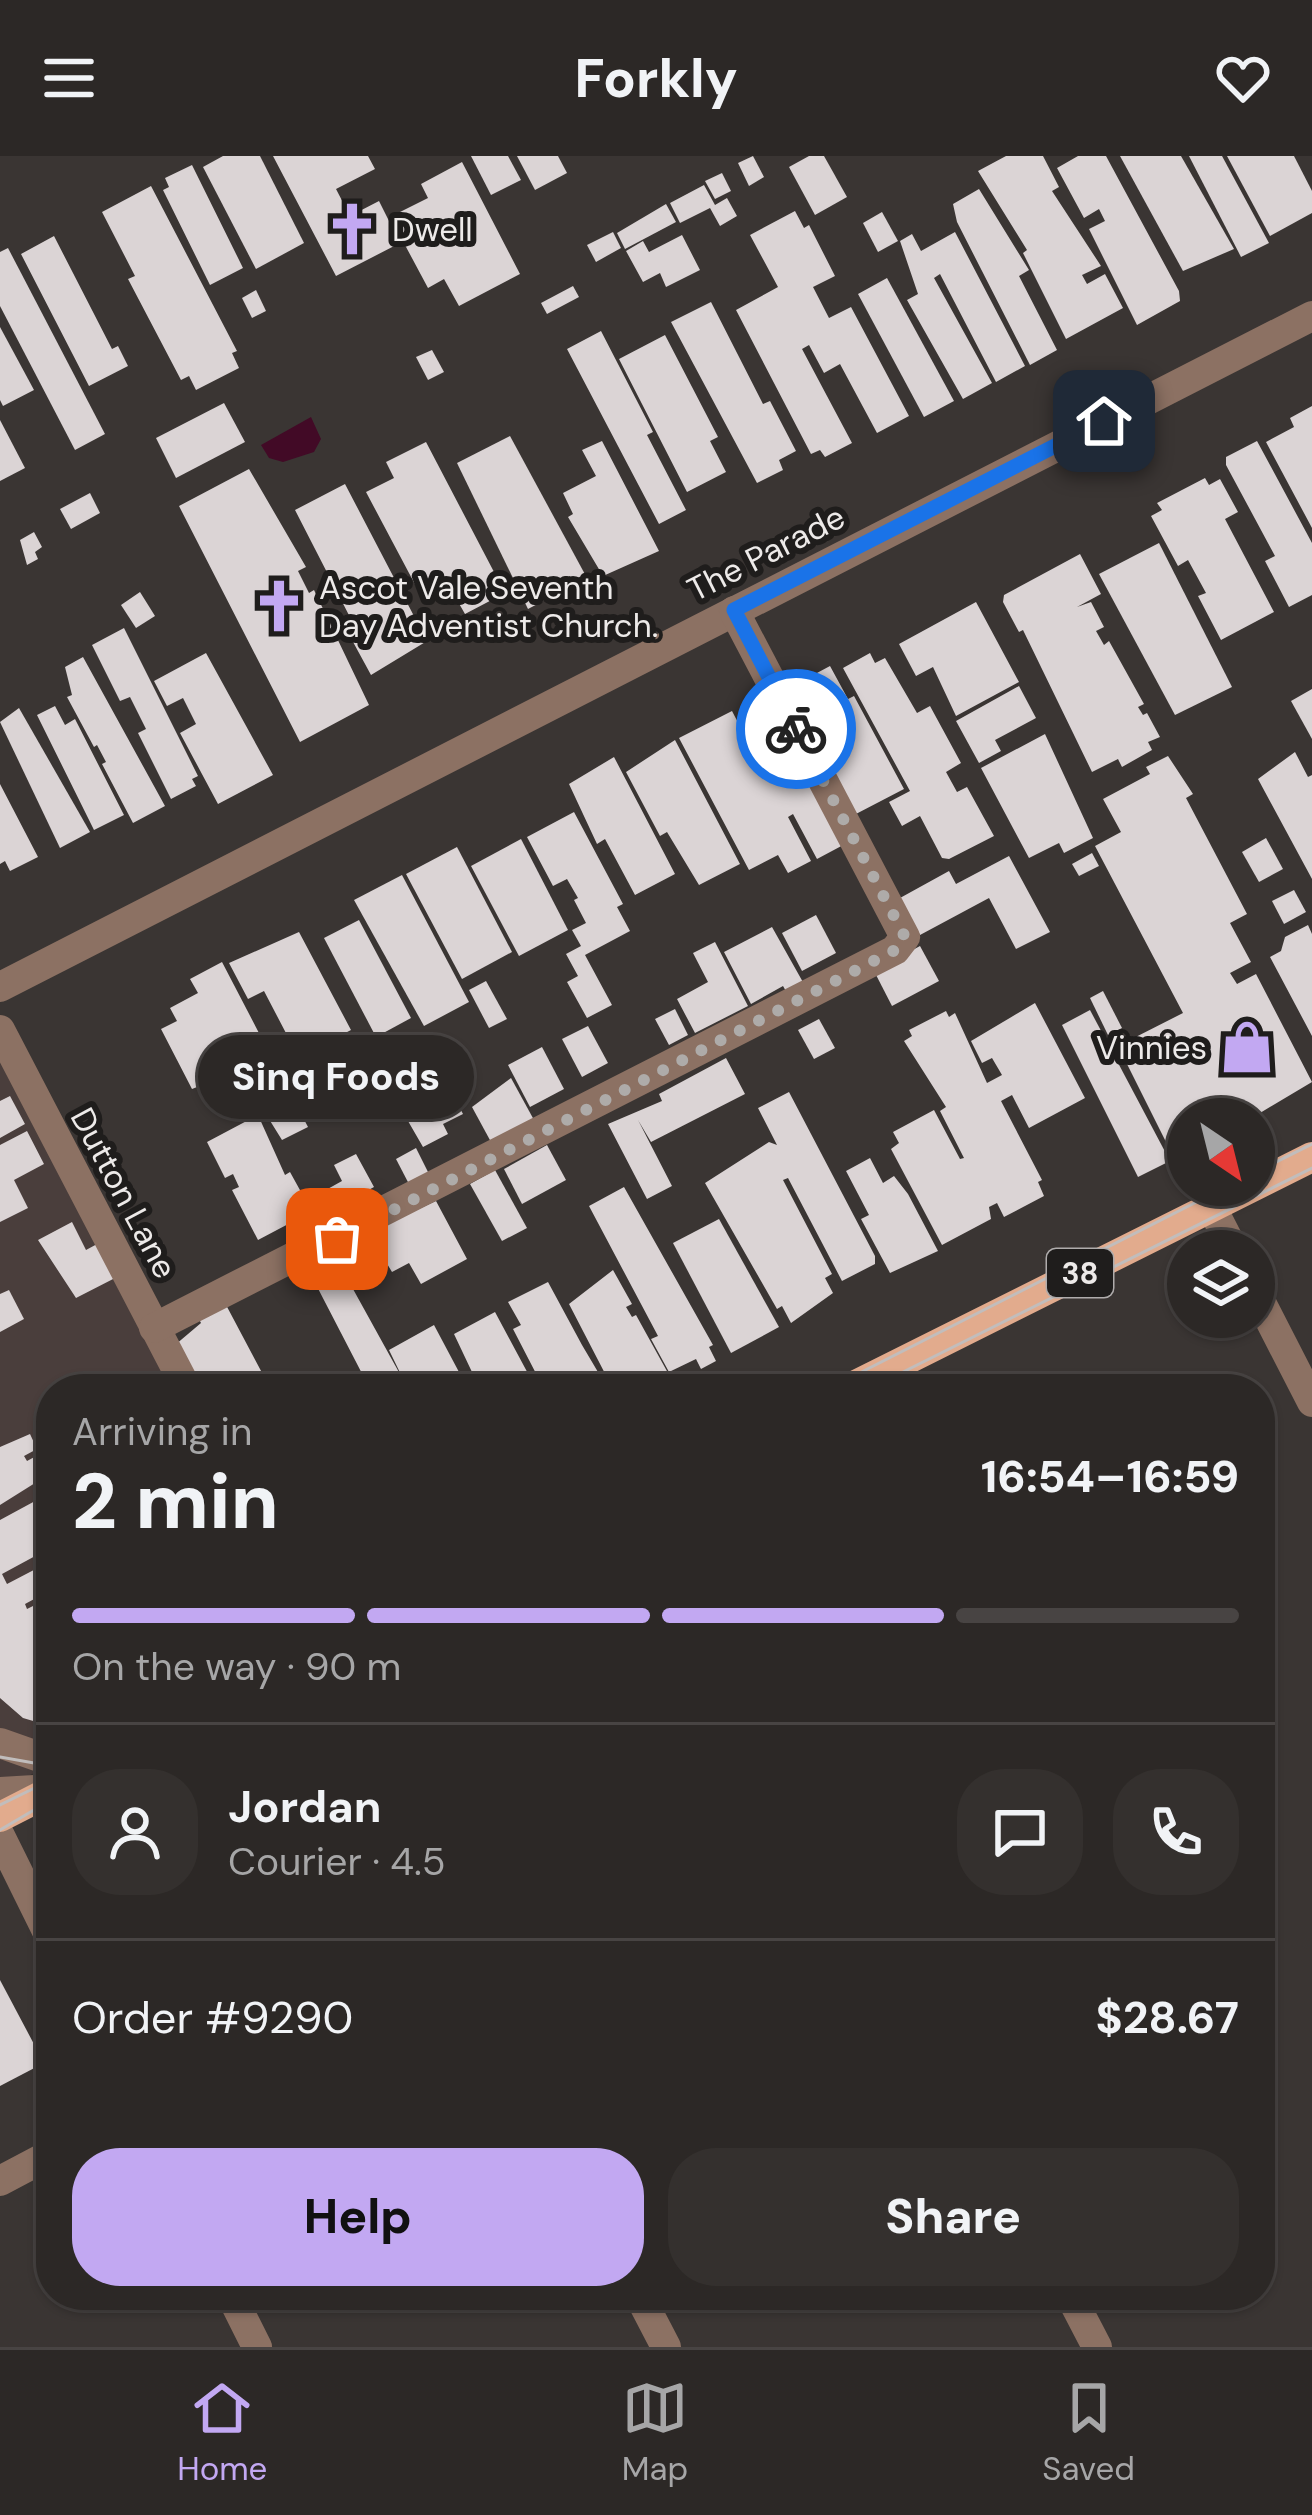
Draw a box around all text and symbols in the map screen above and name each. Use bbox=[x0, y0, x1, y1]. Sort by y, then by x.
text: Forkly bbox=[574, 43, 738, 114]
icon: menu bbox=[36, 45, 102, 111]
icon: heart bbox=[1210, 45, 1276, 111]
church icon: Dwell bbox=[323, 200, 381, 258]
place label: Dwell bbox=[392, 208, 473, 251]
pin bbox=[1053, 370, 1155, 472]
icon: home bbox=[1071, 388, 1137, 454]
street label: The Parade bbox=[680, 495, 852, 611]
place label: Ascot Vale Seventh Day Adventist Church. bbox=[319, 566, 658, 647]
church icon: Ascot Vale Seventh Day Adventist Church. bbox=[250, 577, 308, 635]
courier bbox=[736, 669, 856, 789]
icon: bike bbox=[763, 696, 829, 762]
shop icon: Vinnies bbox=[1218, 1018, 1276, 1076]
place label: Vinnies bbox=[1096, 1026, 1207, 1069]
callout: Sinq Foods bbox=[199, 1035, 475, 1119]
text: Sinq Foods bbox=[232, 1051, 440, 1102]
north arrow bbox=[1167, 1098, 1275, 1206]
map controls bbox=[1167, 1098, 1275, 1338]
street label: Dutton Lane bbox=[61, 1100, 187, 1286]
pin bbox=[286, 1188, 388, 1290]
icon: bag bbox=[304, 1206, 370, 1272]
button: layers bbox=[1167, 1230, 1275, 1338]
road number: 38 bbox=[1047, 1249, 1113, 1297]
text: Arriving in bbox=[72, 1406, 252, 1457]
text: 16:54–16:59 bbox=[981, 1447, 1239, 1506]
text: 2 min bbox=[72, 1451, 279, 1552]
text: On the way · 90 m bbox=[72, 1641, 401, 1692]
button: person bbox=[72, 1769, 198, 1895]
button: chat bbox=[957, 1769, 1083, 1895]
button: phone bbox=[1113, 1769, 1239, 1895]
text: Jordan bbox=[228, 1777, 381, 1836]
text: Courier · 4.5 bbox=[228, 1836, 445, 1887]
text: Order #9290 bbox=[72, 1988, 353, 2047]
text: $28.67 bbox=[1095, 1988, 1239, 2047]
button: Help bbox=[72, 2148, 644, 2286]
button: Share bbox=[668, 2148, 1239, 2286]
tab: Home bbox=[177, 2375, 267, 2490]
tab: Map bbox=[622, 2375, 688, 2490]
tab: Saved bbox=[1042, 2375, 1135, 2490]

